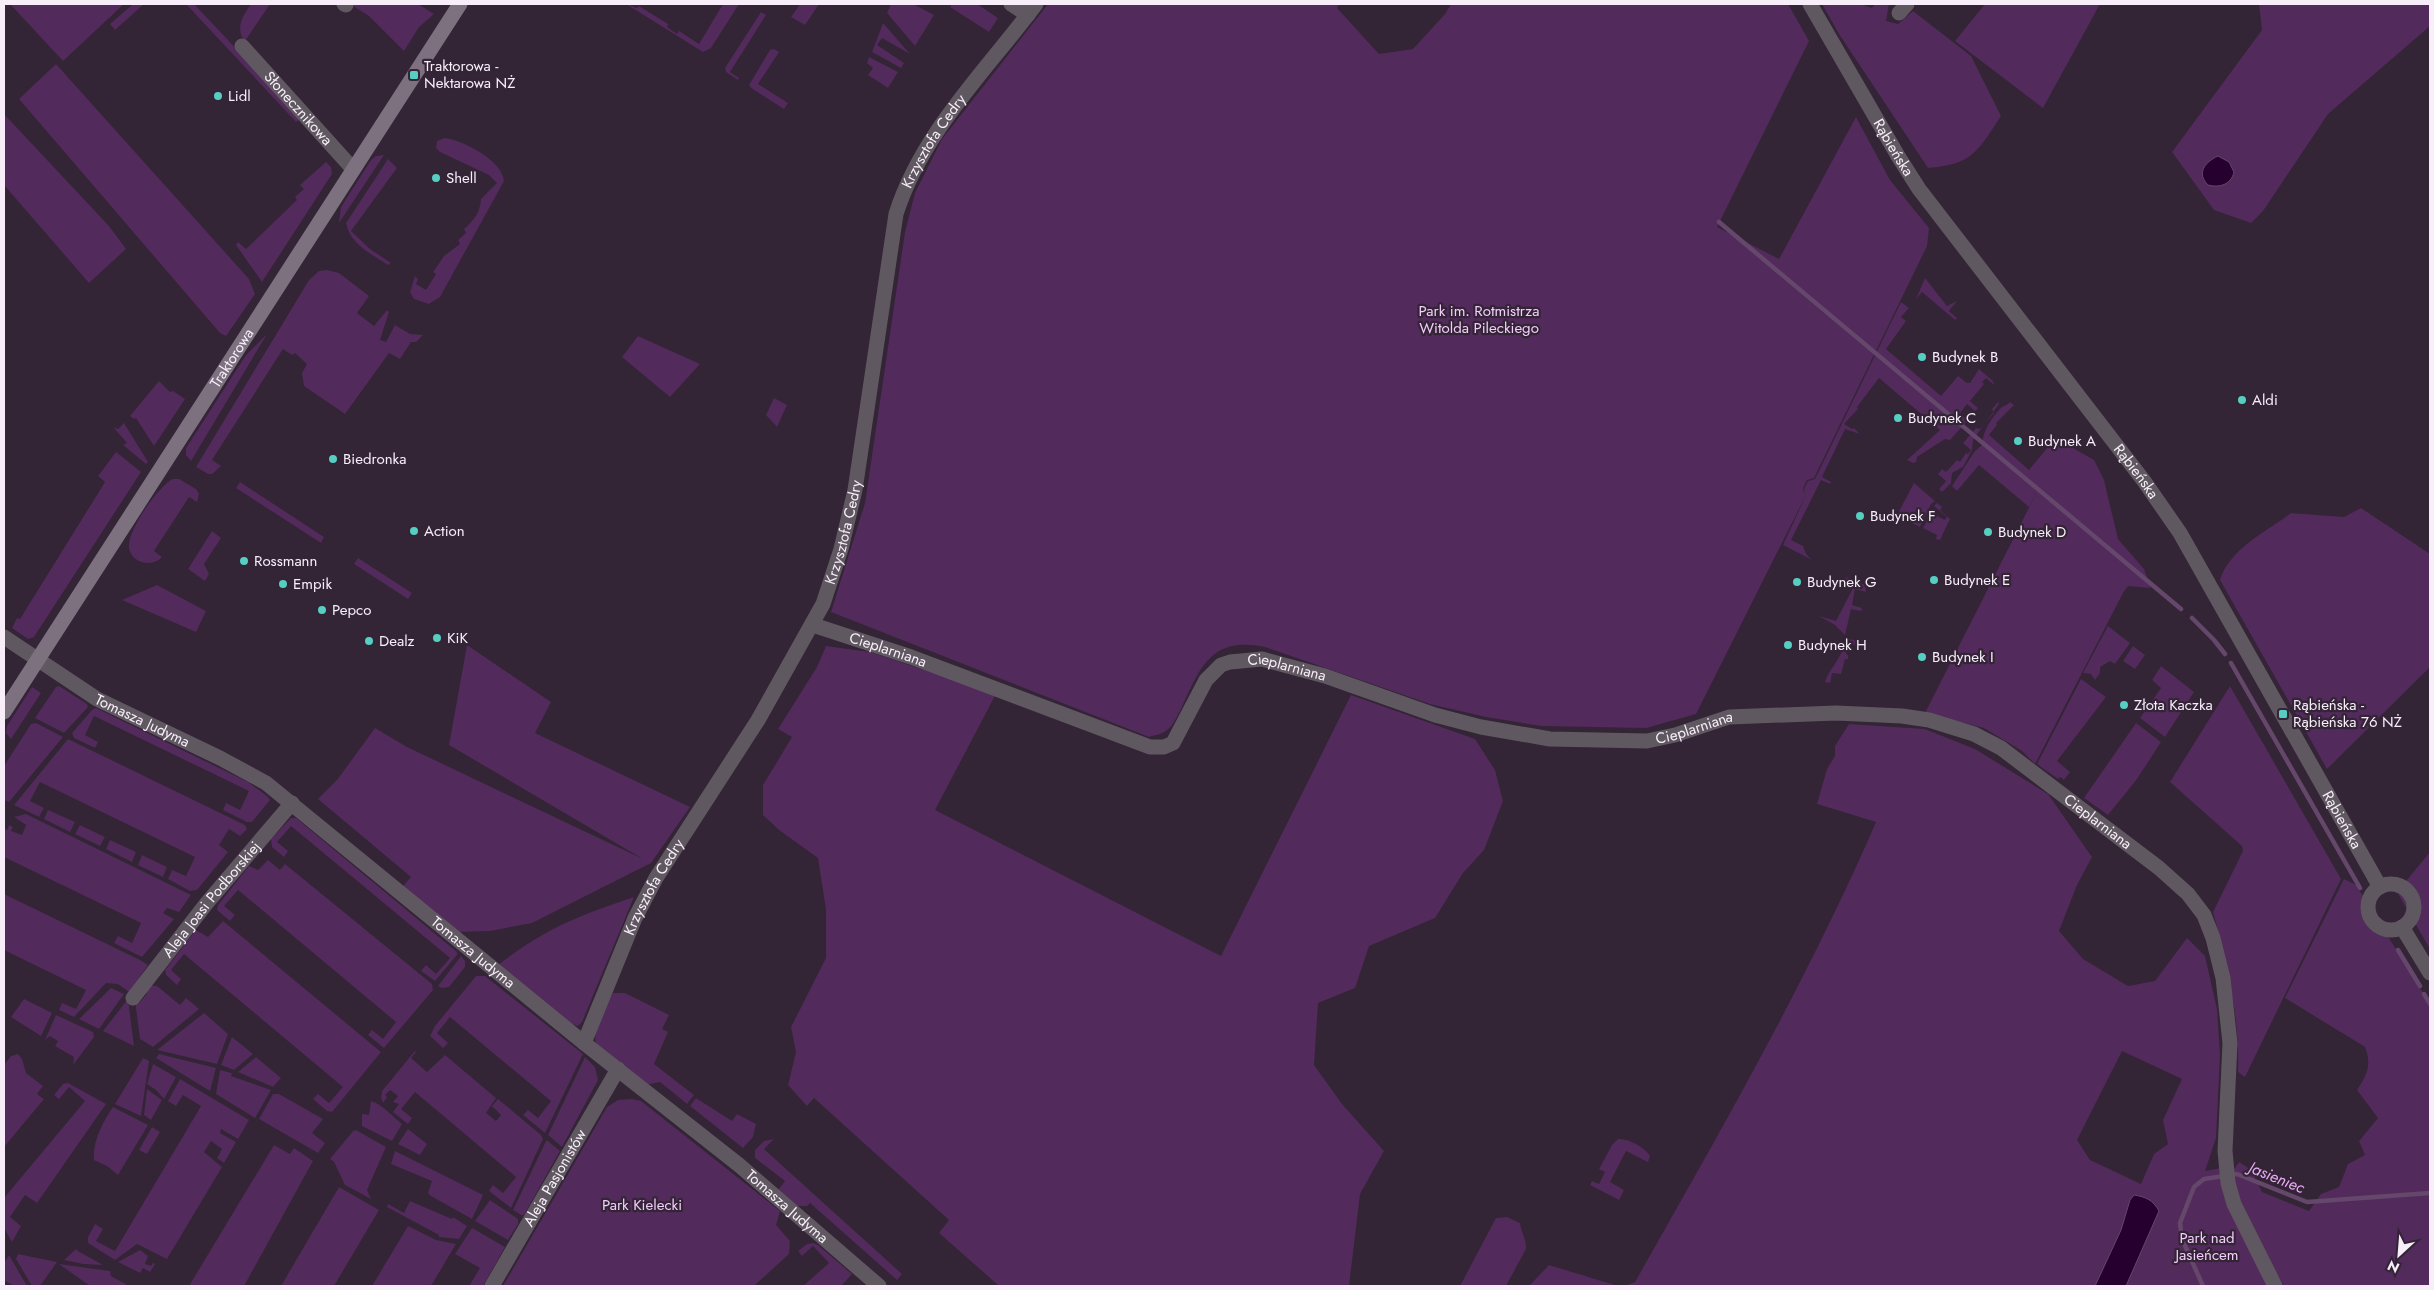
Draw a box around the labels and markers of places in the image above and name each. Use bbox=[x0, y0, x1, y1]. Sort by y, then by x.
place label: Traktorowa - Nektarowa NŻ bbox=[424, 55, 515, 94]
marker: Traktorowa - Nektarowa NŻ bbox=[408, 69, 420, 81]
place label: Lidl bbox=[228, 85, 251, 107]
marker: Lidl bbox=[212, 90, 224, 102]
place label: Shell bbox=[446, 167, 477, 189]
marker: Shell bbox=[430, 172, 442, 184]
place label: Budynek B bbox=[1932, 346, 1998, 368]
marker: Budynek B bbox=[1916, 351, 1928, 363]
place label: Aldi bbox=[2252, 389, 2278, 411]
marker: Aldi bbox=[2236, 394, 2248, 406]
place label: Budynek C bbox=[1908, 407, 1976, 429]
marker: Budynek C bbox=[1892, 412, 1904, 424]
place label: Budynek A bbox=[2028, 430, 2096, 452]
marker: Budynek A bbox=[2012, 435, 2024, 447]
place label: Biedronka bbox=[343, 448, 406, 470]
marker: Biedronka bbox=[327, 453, 339, 465]
place label: Budynek F bbox=[1870, 505, 1936, 527]
marker: Budynek F bbox=[1854, 510, 1866, 522]
place label: Action bbox=[424, 520, 465, 542]
place label: Budynek D bbox=[1998, 521, 2066, 543]
marker: Action bbox=[408, 525, 420, 537]
marker: Budynek D bbox=[1982, 526, 1994, 538]
place label: Rossmann bbox=[254, 550, 317, 572]
marker: Rossmann bbox=[238, 555, 250, 567]
place label: Budynek E bbox=[1944, 569, 2010, 591]
place label: Budynek G bbox=[1807, 571, 1877, 593]
place label: Empik bbox=[293, 573, 332, 595]
marker: Budynek E bbox=[1928, 574, 1940, 586]
marker: Budynek G bbox=[1791, 576, 1803, 588]
marker: Empik bbox=[277, 578, 289, 590]
place label: Pepco bbox=[332, 599, 371, 621]
marker: Pepco bbox=[316, 604, 328, 616]
place label: KiK bbox=[447, 627, 468, 649]
place label: Dealz bbox=[379, 630, 415, 652]
marker: KiK bbox=[431, 632, 443, 644]
place label: Budynek H bbox=[1798, 634, 1867, 656]
marker: Dealz bbox=[363, 635, 375, 647]
marker: Budynek H bbox=[1782, 639, 1794, 651]
place label: Budynek I bbox=[1932, 646, 1994, 668]
marker: Budynek I bbox=[1916, 651, 1928, 663]
place label: Złota Kaczka bbox=[2134, 694, 2213, 716]
place label: Rąbieńska - Rąbieńska 76 NŻ bbox=[2293, 694, 2402, 733]
marker: Złota Kaczka bbox=[2118, 699, 2130, 711]
marker: Rąbieńska - Rąbieńska 76 NŻ bbox=[2277, 708, 2289, 720]

